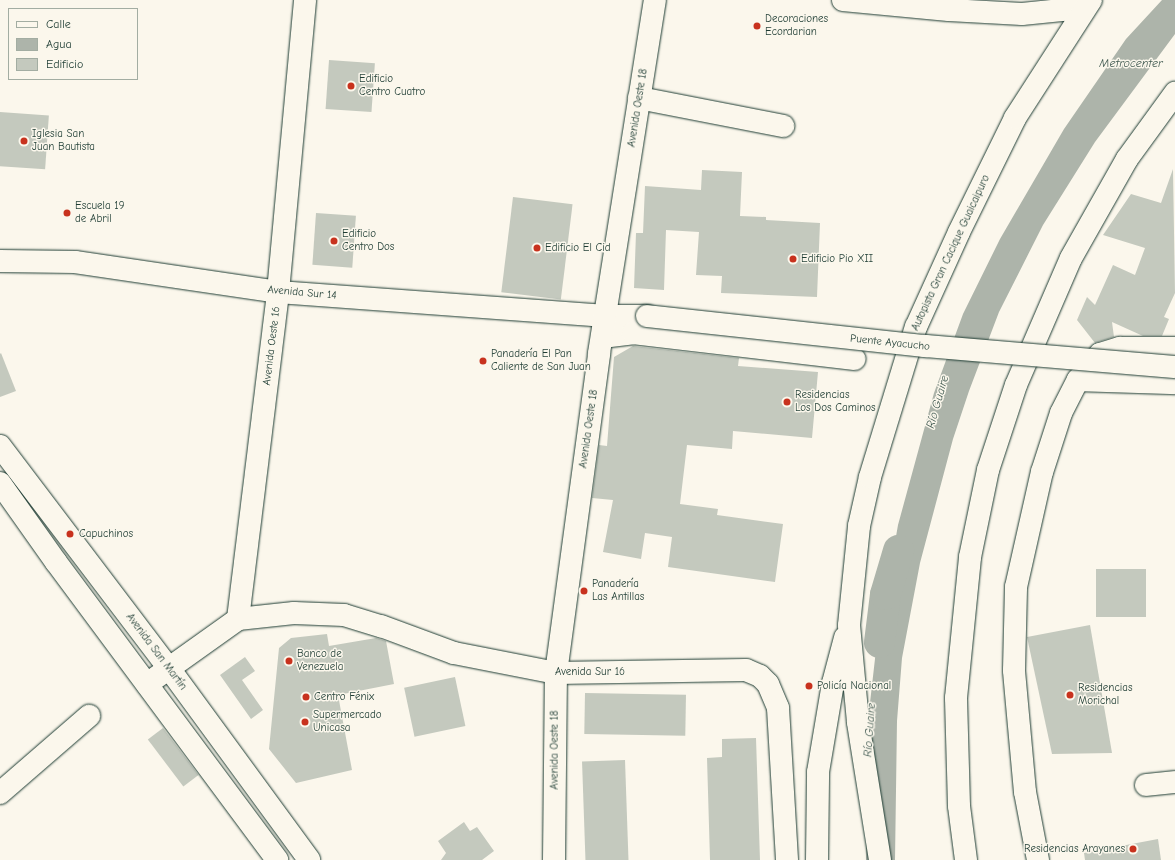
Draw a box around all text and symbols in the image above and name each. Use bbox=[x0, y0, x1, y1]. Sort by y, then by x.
legend bbox=[8, 8, 138, 80]
place label: Decoraciones Ecordarian bbox=[765, 13, 828, 39]
text: Calle bbox=[46, 17, 71, 31]
marker: Decoraciones Ecordarian bbox=[752, 21, 762, 31]
text: Agua bbox=[46, 37, 72, 51]
text: Edificio bbox=[46, 57, 83, 71]
water label: Metrocenter bbox=[1099, 57, 1163, 71]
street label: Avenida Oeste 18 bbox=[625, 68, 651, 148]
place label: Edificio Centro Cuatro bbox=[359, 73, 425, 99]
marker: Edificio Centro Cuatro bbox=[346, 81, 356, 91]
place label: Iglesia San Juan Bautista bbox=[32, 128, 95, 154]
marker: Iglesia San Juan Bautista bbox=[19, 136, 29, 146]
street label: Autopista Gran Cacique Guaicaipuro bbox=[909, 173, 993, 333]
place label: Escuela 19 de Abril bbox=[75, 200, 125, 226]
marker: Escuela 19 de Abril bbox=[62, 208, 72, 218]
place label: Edificio Centro Dos bbox=[342, 228, 394, 254]
marker: Edificio Centro Dos bbox=[329, 236, 339, 246]
place label: Edificio El Cid bbox=[545, 241, 611, 255]
marker: Edificio El Cid bbox=[532, 243, 542, 253]
place label: Edificio Pio XII bbox=[801, 252, 873, 266]
marker: Edificio Pio XII bbox=[788, 254, 798, 264]
street label: Avenida Sur 14 bbox=[267, 283, 337, 303]
street label: Avenida Oeste 16 bbox=[261, 306, 283, 386]
street label: Puente Ayacucho bbox=[849, 332, 931, 354]
place label: Panadería El Pan Caliente de San Juan bbox=[491, 348, 591, 374]
marker: Panadería El Pan Caliente de San Juan bbox=[478, 356, 488, 366]
water label: Río Guaire bbox=[924, 374, 952, 430]
street label: Avenida Oeste 18 bbox=[577, 389, 601, 469]
place label: Residencias Los Dos Caminos bbox=[795, 389, 876, 415]
marker: Residencias Los Dos Caminos bbox=[782, 397, 792, 407]
place label: Capuchinos bbox=[79, 527, 133, 541]
marker: Capuchinos bbox=[64, 528, 76, 540]
place label: Panadería Las Antillas bbox=[592, 578, 644, 604]
marker: Panadería Las Antillas bbox=[579, 586, 589, 596]
street label: Avenida San Martín bbox=[123, 611, 189, 693]
place label: Banco de Venezuela bbox=[297, 648, 343, 674]
marker: Banco de Venezuela bbox=[284, 656, 294, 666]
street label: Avenida Sur 16 bbox=[555, 665, 625, 679]
place label: Policía Nacional bbox=[817, 679, 891, 693]
marker: Policía Nacional bbox=[804, 681, 814, 691]
place label: Residencias Morichal bbox=[1078, 682, 1132, 708]
place label: Centro Fénix bbox=[314, 690, 374, 704]
marker: Residencias Morichal bbox=[1065, 690, 1075, 700]
marker: Centro Fénix bbox=[301, 692, 311, 702]
water label: Río Guaire bbox=[861, 702, 879, 758]
place label: Supermercado Unicasa bbox=[313, 709, 382, 735]
street label: Avenida Oeste 18 bbox=[548, 710, 562, 790]
marker: Supermercado Unicasa bbox=[300, 717, 310, 727]
place label: Residencias Arayanes bbox=[1024, 842, 1125, 856]
marker: Residencias Arayanes bbox=[1128, 844, 1138, 854]

